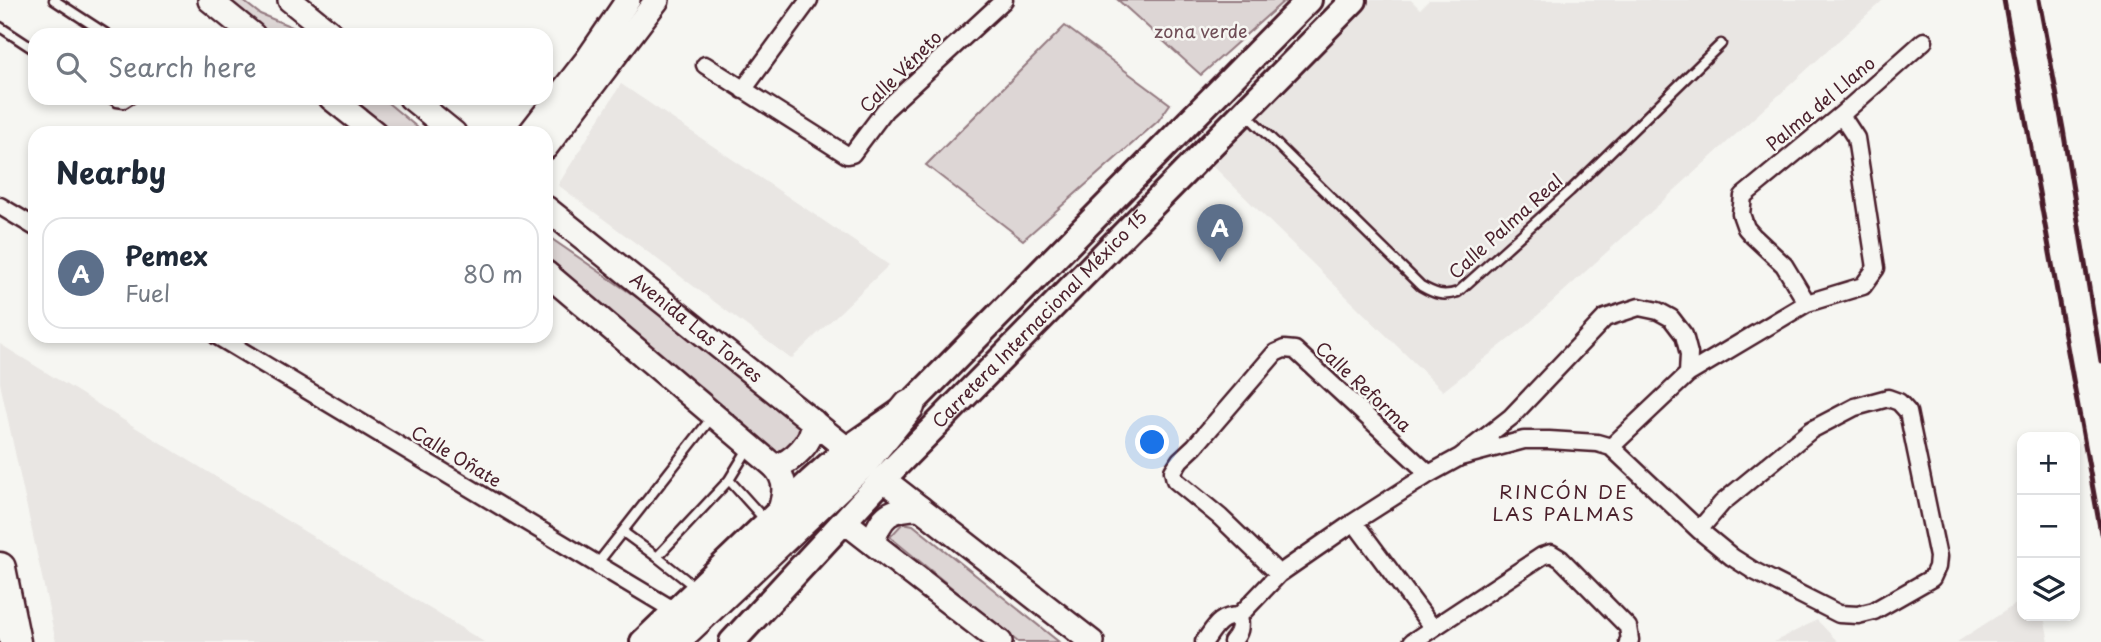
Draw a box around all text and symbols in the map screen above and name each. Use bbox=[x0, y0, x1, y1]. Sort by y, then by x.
park label: zona verde bbox=[1154, 17, 1248, 44]
street label: Calle Véneto bbox=[853, 24, 947, 118]
search box bbox=[28, 28, 553, 105]
text: Search here bbox=[108, 47, 257, 86]
icon: search bbox=[52, 48, 90, 86]
street label: Palma del Llano bbox=[1760, 49, 1880, 157]
text: Nearby bbox=[56, 149, 166, 194]
street label: Calle Palma Real bbox=[1442, 167, 1568, 285]
street label: Carretera Internacional México 15 bbox=[925, 203, 1153, 434]
pin: A bbox=[1197, 204, 1243, 262]
text: Pemex bbox=[125, 236, 208, 275]
text: A bbox=[72, 256, 90, 291]
text: 80 m bbox=[463, 256, 523, 291]
street label: Avenida Las Torres bbox=[625, 265, 769, 388]
text: Fuel bbox=[125, 275, 170, 310]
street label: Calle Reforma bbox=[1310, 334, 1419, 438]
street label: Calle Oñate bbox=[406, 418, 507, 493]
your location bbox=[1135, 425, 1169, 459]
map controls bbox=[2017, 432, 2080, 621]
button: + bbox=[2017, 432, 2080, 495]
district label: RINCÓN DE LAS PALMAS bbox=[1492, 477, 1636, 527]
button: − bbox=[2017, 495, 2080, 558]
button: layers bbox=[2017, 558, 2080, 621]

